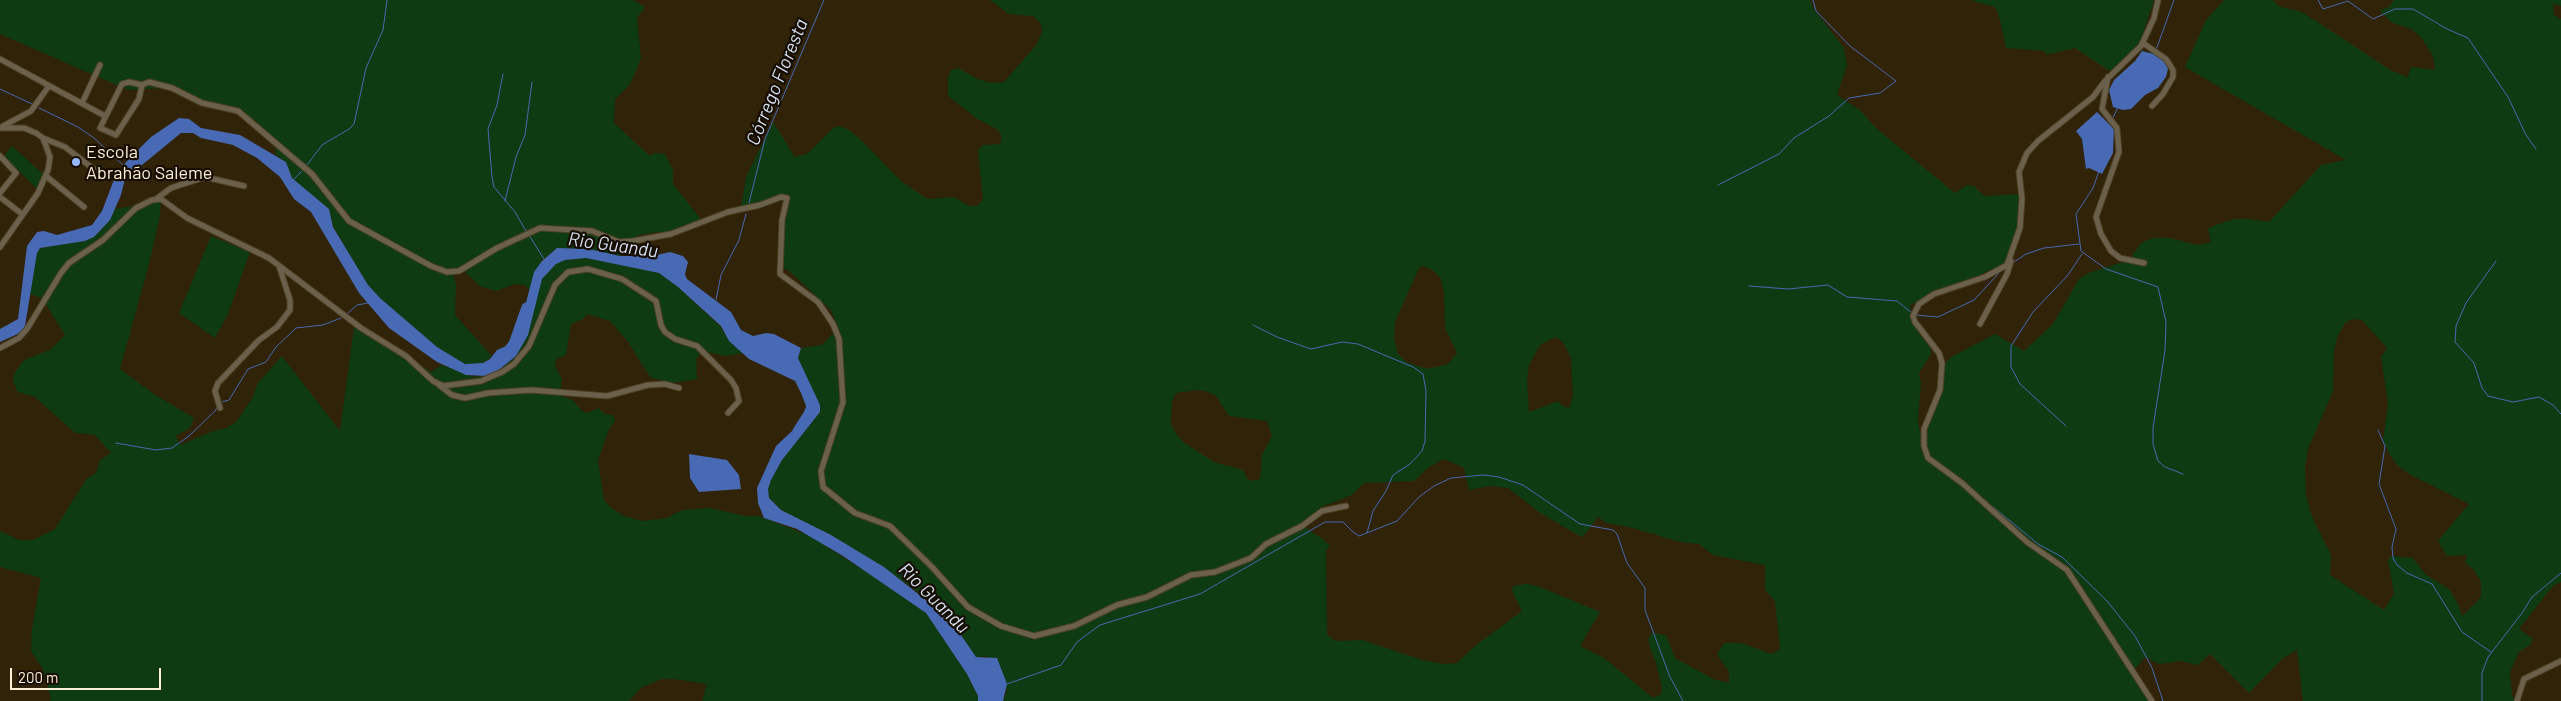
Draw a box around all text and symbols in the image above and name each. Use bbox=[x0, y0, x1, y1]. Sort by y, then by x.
water label: Córrego Floresta bbox=[741, 15, 813, 149]
place label: Escola Abrahão Saleme bbox=[86, 141, 212, 183]
marker: Escola Abrahão Saleme bbox=[70, 156, 82, 168]
water label: Rio Guandu bbox=[567, 227, 659, 263]
water label: Rio Guandu bbox=[894, 558, 974, 638]
scale bar bbox=[12, 658, 164, 690]
text: 200 m bbox=[18, 668, 58, 686]

